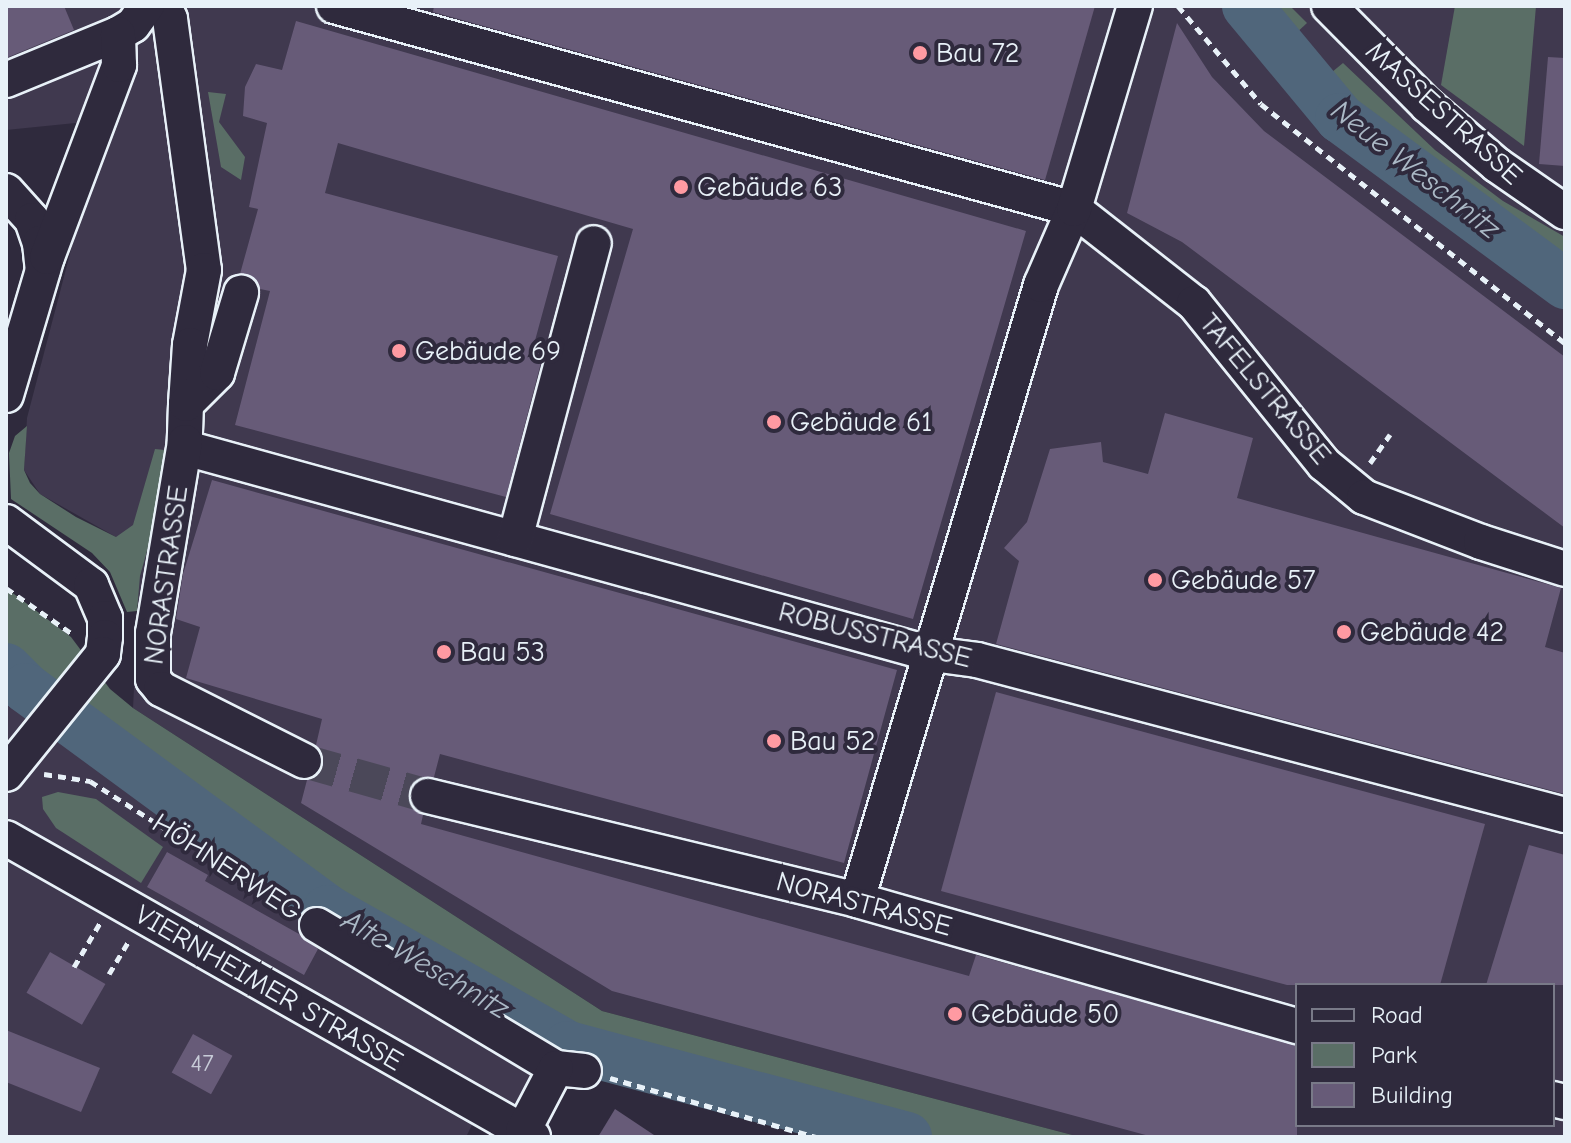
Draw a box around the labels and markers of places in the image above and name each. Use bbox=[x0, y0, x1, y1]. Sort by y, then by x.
place label: Bau 72 bbox=[936, 36, 1019, 70]
marker: Bau 72 bbox=[911, 44, 929, 62]
place label: Gebäude 63 bbox=[697, 170, 842, 204]
marker: Gebäude 63 bbox=[672, 178, 690, 196]
place label: Gebäude 69 bbox=[415, 334, 561, 368]
marker: Gebäude 69 bbox=[390, 342, 408, 360]
place label: Gebäude 61 bbox=[790, 405, 932, 439]
marker: Gebäude 61 bbox=[765, 413, 783, 431]
place label: Gebäude 57 bbox=[1171, 563, 1315, 597]
marker: Gebäude 57 bbox=[1146, 571, 1164, 589]
place label: Gebäude 42 bbox=[1360, 615, 1504, 649]
marker: Gebäude 42 bbox=[1335, 623, 1353, 641]
place label: Bau 53 bbox=[460, 635, 545, 669]
marker: Bau 53 bbox=[435, 643, 453, 661]
place label: Bau 52 bbox=[790, 724, 875, 758]
marker: Bau 52 bbox=[765, 732, 783, 750]
place label: Gebäude 50 bbox=[971, 997, 1119, 1031]
marker: Gebäude 50 bbox=[946, 1005, 964, 1023]

